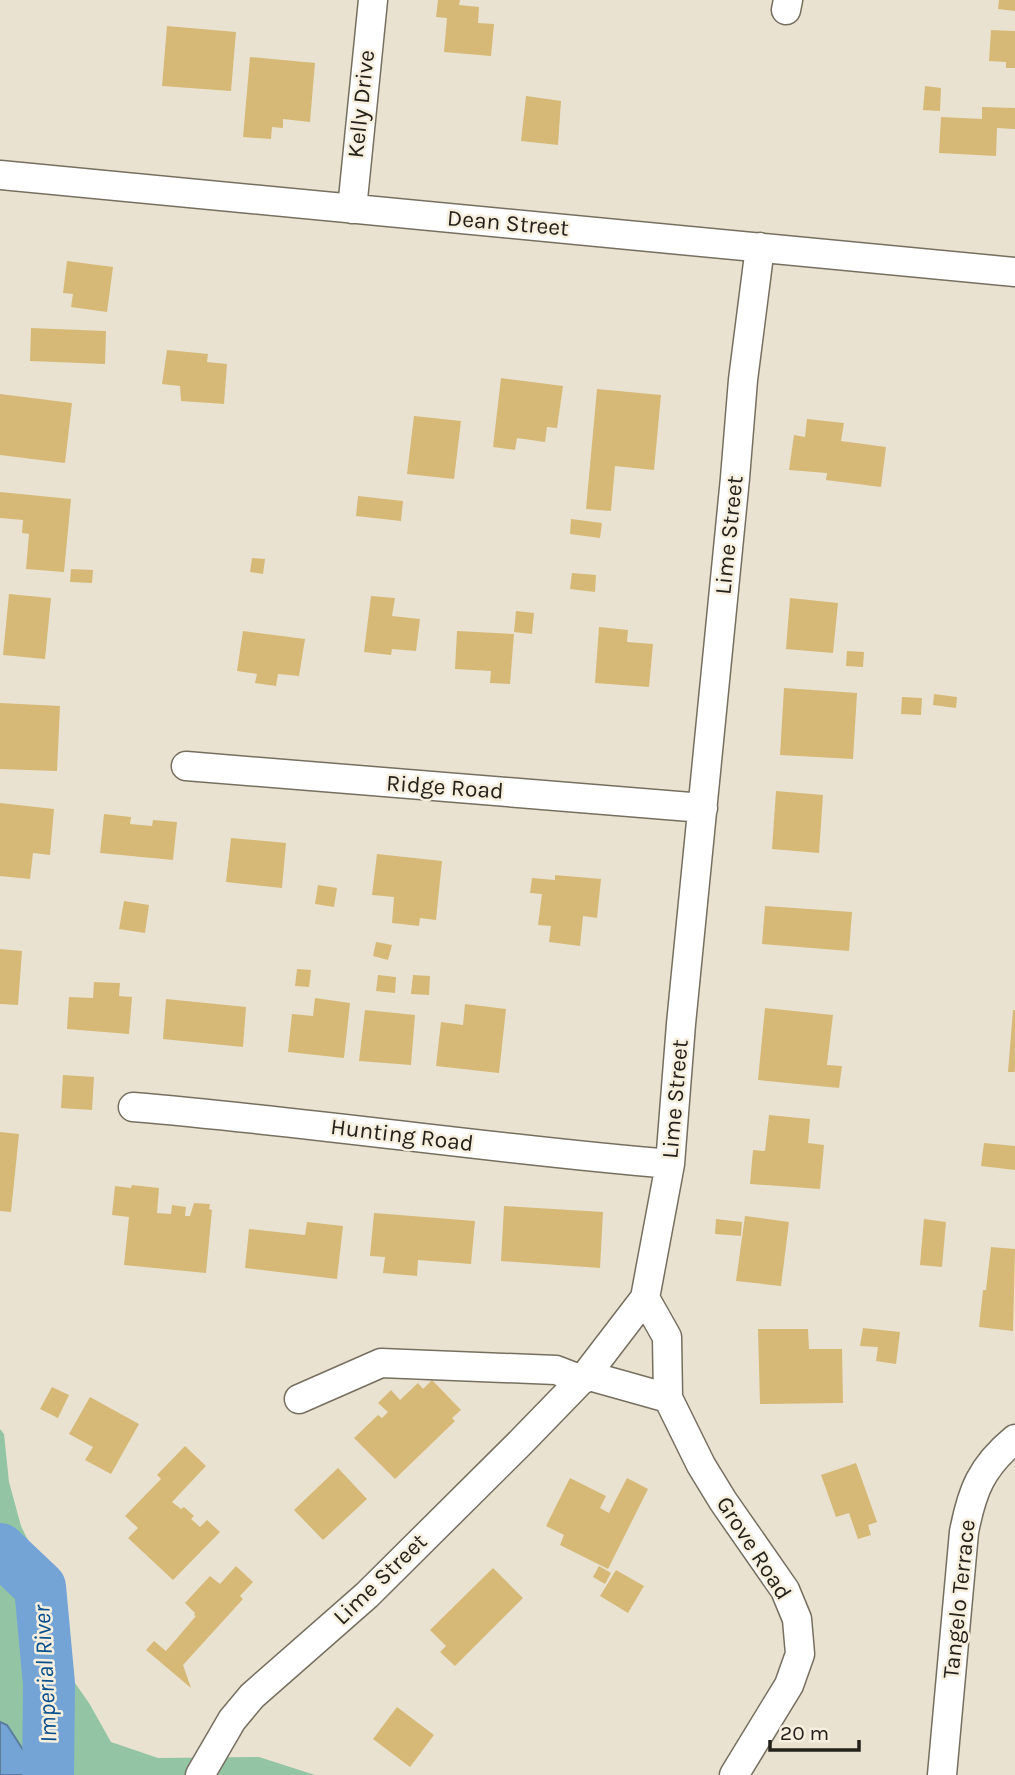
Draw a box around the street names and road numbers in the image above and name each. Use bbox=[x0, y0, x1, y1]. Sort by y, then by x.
street label: Kelly Drive bbox=[342, 49, 380, 159]
street label: Dean Street bbox=[446, 204, 570, 242]
street label: Lime Street bbox=[709, 474, 749, 596]
street label: Ridge Road bbox=[385, 769, 505, 805]
street label: Lime Street bbox=[656, 1038, 694, 1160]
street label: Hunting Road bbox=[329, 1113, 475, 1157]
street label: Grove Road bbox=[711, 1491, 797, 1605]
street label: Tangelo Terrace bbox=[937, 1518, 981, 1680]
street label: Lime Street bbox=[328, 1528, 433, 1630]

